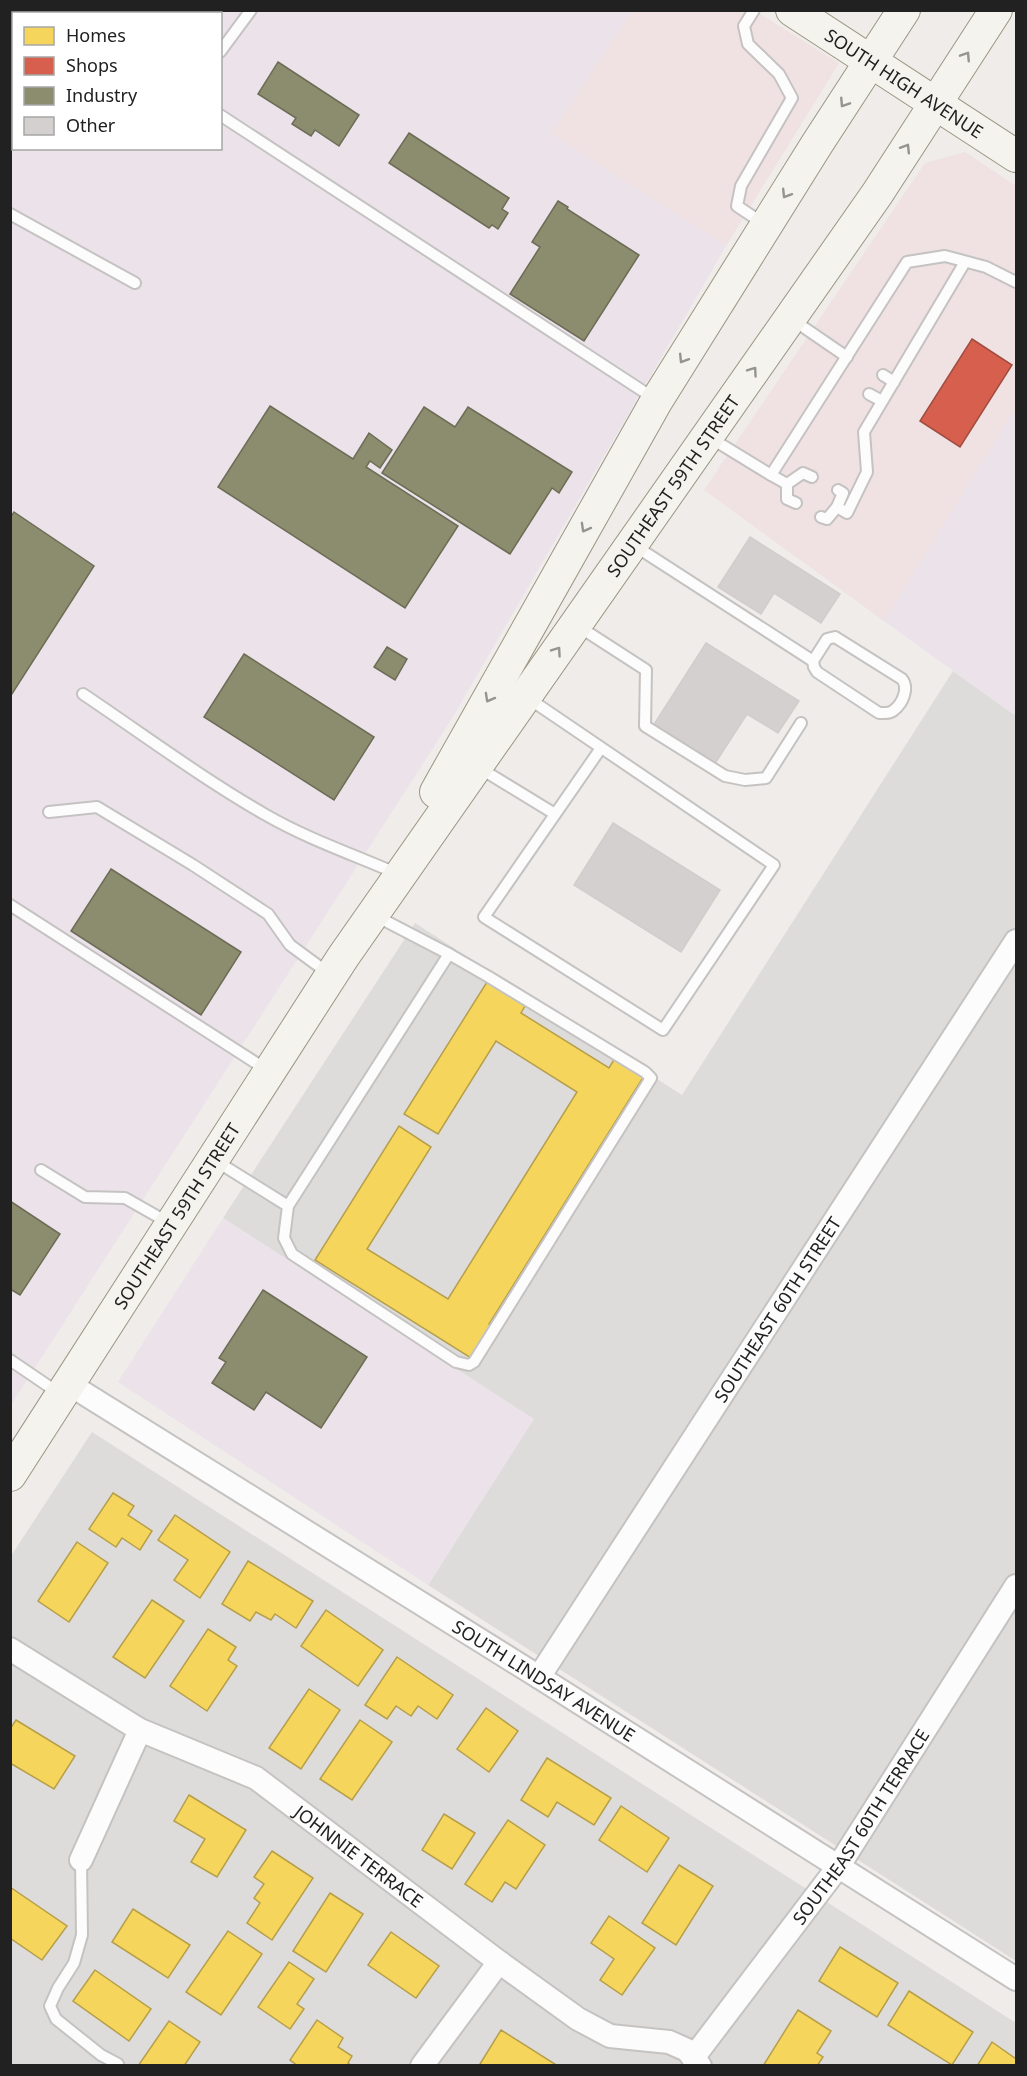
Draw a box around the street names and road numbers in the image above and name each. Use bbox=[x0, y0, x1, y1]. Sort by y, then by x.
street label: SOUTH HIGH AVENUE bbox=[821, 23, 988, 144]
street label: SOUTHEAST 59TH STREET bbox=[601, 390, 745, 581]
street label: SOUTHEAST 59TH STREET bbox=[108, 1118, 245, 1313]
street label: SOUTHEAST 60TH STREET bbox=[708, 1212, 846, 1407]
street label: SOUTH LINDSAY AVENUE bbox=[448, 1614, 640, 1747]
street label: SOUTHEAST 60TH TERRACE bbox=[787, 1724, 934, 1929]
street label: JOHNNIE TERRACE bbox=[288, 1798, 428, 1913]

